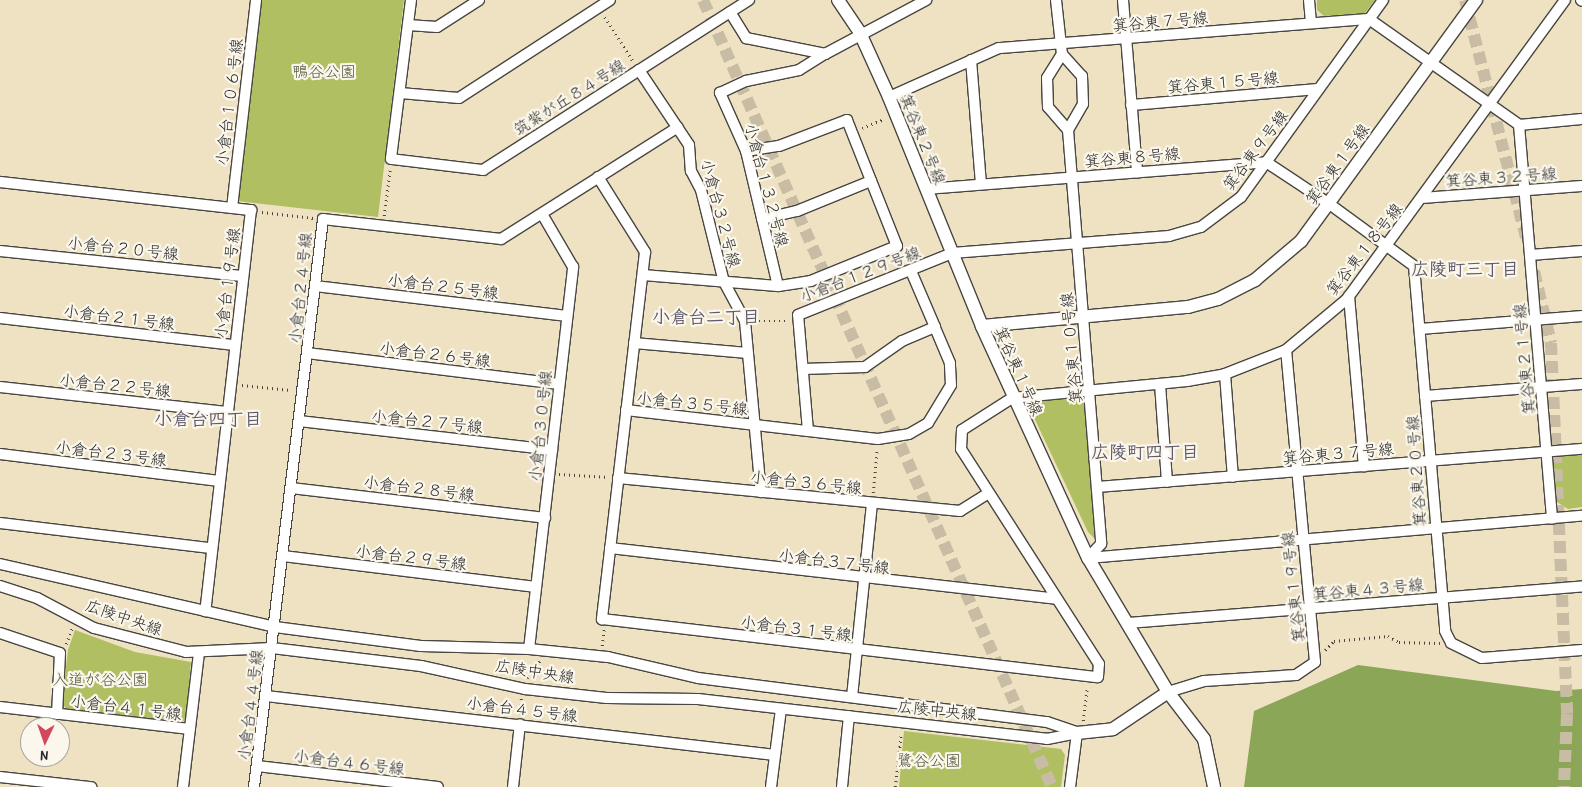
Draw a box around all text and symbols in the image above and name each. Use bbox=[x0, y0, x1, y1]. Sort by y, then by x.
street label: 箕谷東７号線 bbox=[1111, 7, 1209, 35]
street label: 小倉台１０６号線 bbox=[212, 37, 246, 167]
street label: 筑紫が丘８４号線 bbox=[510, 55, 628, 139]
park label: 鴨谷公園 bbox=[292, 61, 356, 81]
street label: 箕谷東１５号線 bbox=[1166, 68, 1280, 96]
street label: 箕谷東２号線 bbox=[896, 91, 950, 187]
street label: 箕谷東９号線 bbox=[1218, 106, 1292, 194]
street label: 箕谷東１号線 bbox=[1301, 120, 1373, 208]
street label: 小倉台１３２号線 bbox=[741, 121, 793, 249]
street label: 箕谷東８号線 bbox=[1083, 143, 1181, 171]
street label: 小倉台３２号線 bbox=[697, 156, 745, 270]
street label: 箕谷東３２号線 bbox=[1444, 164, 1558, 190]
street label: 箕谷東１８号線 bbox=[1322, 199, 1406, 299]
street label: 小倉台１９号線 bbox=[211, 226, 243, 340]
street label: 小倉台２４号線 bbox=[285, 231, 315, 345]
street label: 小倉台２０号線 bbox=[66, 233, 180, 263]
street label: 小倉台１２９号線 bbox=[797, 242, 923, 306]
district label: 広陵町三丁目 bbox=[1411, 258, 1519, 280]
street label: 小倉台２５号線 bbox=[386, 270, 500, 302]
street label: 箕谷東１０号線 bbox=[1057, 291, 1085, 405]
street label: 小倉台２１号線 bbox=[62, 301, 176, 333]
street label: 箕谷東２１号線 bbox=[1510, 302, 1538, 416]
district label: 小倉台二丁目 bbox=[652, 306, 760, 328]
street label: 箕谷東１号線 bbox=[991, 323, 1047, 419]
street label: 小倉台２６号線 bbox=[378, 338, 492, 370]
street label: 小倉台３０号線 bbox=[525, 369, 555, 483]
street label: 小倉台２２号線 bbox=[58, 370, 172, 400]
street label: 小倉台３５号線 bbox=[635, 388, 749, 418]
street label: 小倉台２７号線 bbox=[370, 406, 484, 436]
district label: 小倉台四丁目 bbox=[154, 408, 262, 430]
street label: 箕谷東２０号線 bbox=[1403, 414, 1429, 528]
street label: 小倉台２３号線 bbox=[54, 437, 168, 469]
street label: 箕谷東３７号線 bbox=[1281, 439, 1395, 467]
district label: 広陵町四丁目 bbox=[1091, 441, 1199, 463]
street label: 小倉台３６号線 bbox=[749, 467, 863, 497]
street label: 小倉台２８号線 bbox=[362, 472, 476, 504]
street label: 箕谷東１９号線 bbox=[1278, 530, 1308, 644]
street label: 小倉台２９号線 bbox=[354, 541, 468, 573]
street label: 小倉台３７号線 bbox=[777, 545, 891, 577]
street label: 箕谷東４３号線 bbox=[1311, 575, 1425, 603]
street label: 広陵中央線 bbox=[83, 595, 165, 639]
street label: 小倉台３１号線 bbox=[739, 612, 853, 644]
street label: 小倉台４４号線 bbox=[234, 648, 266, 762]
street label: 広陵中央線 bbox=[494, 655, 576, 687]
park label: 入道が谷公園 bbox=[52, 669, 148, 689]
street label: 小倉台４１号線 bbox=[69, 691, 183, 723]
street label: 小倉台４５号線 bbox=[465, 693, 579, 725]
street label: 広陵中央線 bbox=[896, 696, 978, 724]
north arrow bbox=[20, 717, 70, 767]
street label: 小倉台４６号線 bbox=[292, 746, 406, 778]
text: N bbox=[40, 747, 48, 766]
park label: 鷺谷公園 bbox=[897, 750, 961, 770]

